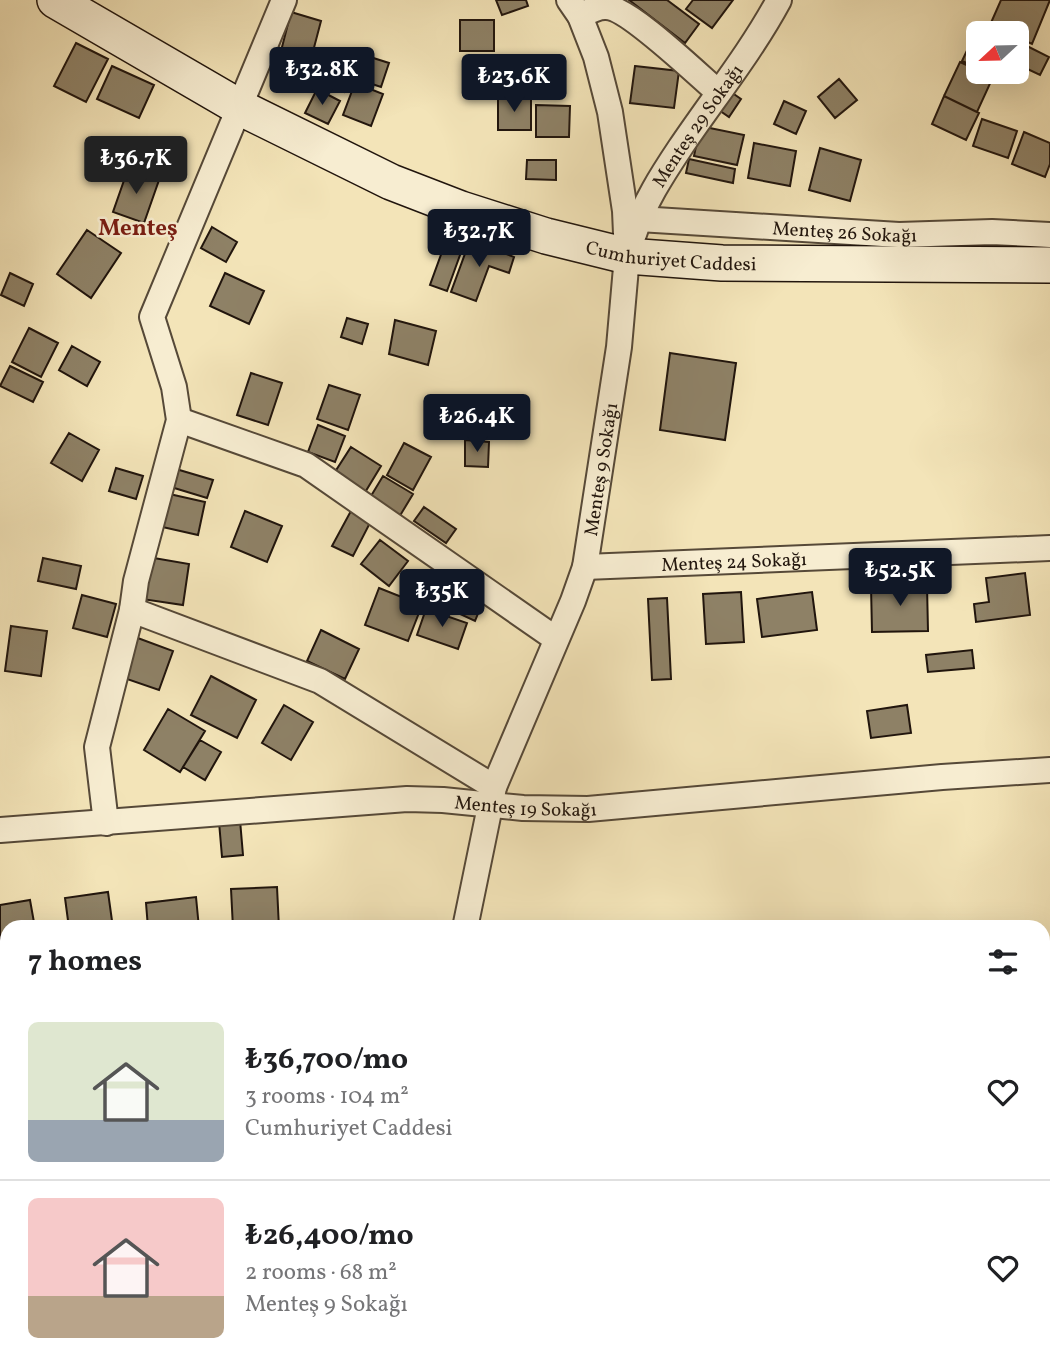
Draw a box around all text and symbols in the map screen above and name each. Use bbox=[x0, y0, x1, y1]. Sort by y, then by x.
north arrow bbox=[966, 21, 1029, 84]
map controls bbox=[966, 21, 1029, 84]
pin: ₺32.8K bbox=[265, 48, 379, 107]
text: ₺32.8K bbox=[285, 54, 359, 86]
pin: ₺23.6K bbox=[457, 54, 571, 114]
street label: Menteş 29 Sokağı bbox=[647, 59, 750, 193]
text: ₺23.6K bbox=[478, 61, 550, 93]
pin: ₺36.7K bbox=[79, 136, 193, 196]
text: ₺36.7K bbox=[100, 143, 172, 175]
pin: ₺32.7K bbox=[422, 210, 536, 269]
district label: Menteş bbox=[98, 213, 178, 245]
text: ₺32.7K bbox=[444, 216, 514, 248]
street label: Menteş 26 Sokağı bbox=[772, 216, 917, 250]
street label: Cumhuriyet Caddesi bbox=[583, 235, 757, 278]
pin: ₺26.4K bbox=[420, 394, 534, 454]
text: ₺26.4K bbox=[439, 401, 515, 433]
street label: Menteş 9 Sokağı bbox=[579, 401, 625, 538]
street label: Menteş 24 Sokağı bbox=[661, 547, 808, 579]
pin: ₺52.5K bbox=[843, 548, 957, 608]
text: ₺52.5K bbox=[865, 555, 935, 587]
pin: ₺35K bbox=[401, 570, 483, 629]
text: ₺35K bbox=[415, 576, 469, 608]
street label: Menteş 19 Sokağı bbox=[453, 790, 598, 824]
text: 7 homes bbox=[28, 941, 142, 983]
icon: filters bbox=[984, 943, 1022, 981]
text: ₺36,700/mo bbox=[245, 1039, 408, 1081]
icon: home bbox=[84, 1050, 168, 1134]
icon: heart bbox=[984, 1073, 1022, 1111]
text: 3 rooms · 104 m² bbox=[245, 1081, 409, 1113]
text: Cumhuriyet Caddesi bbox=[245, 1113, 452, 1145]
text: ₺26,400/mo bbox=[245, 1215, 414, 1257]
icon: home bbox=[84, 1226, 168, 1310]
icon: heart bbox=[984, 1249, 1022, 1287]
text: 2 rooms · 68 m² bbox=[245, 1257, 397, 1289]
text: Menteş 9 Sokağı bbox=[245, 1289, 408, 1321]

